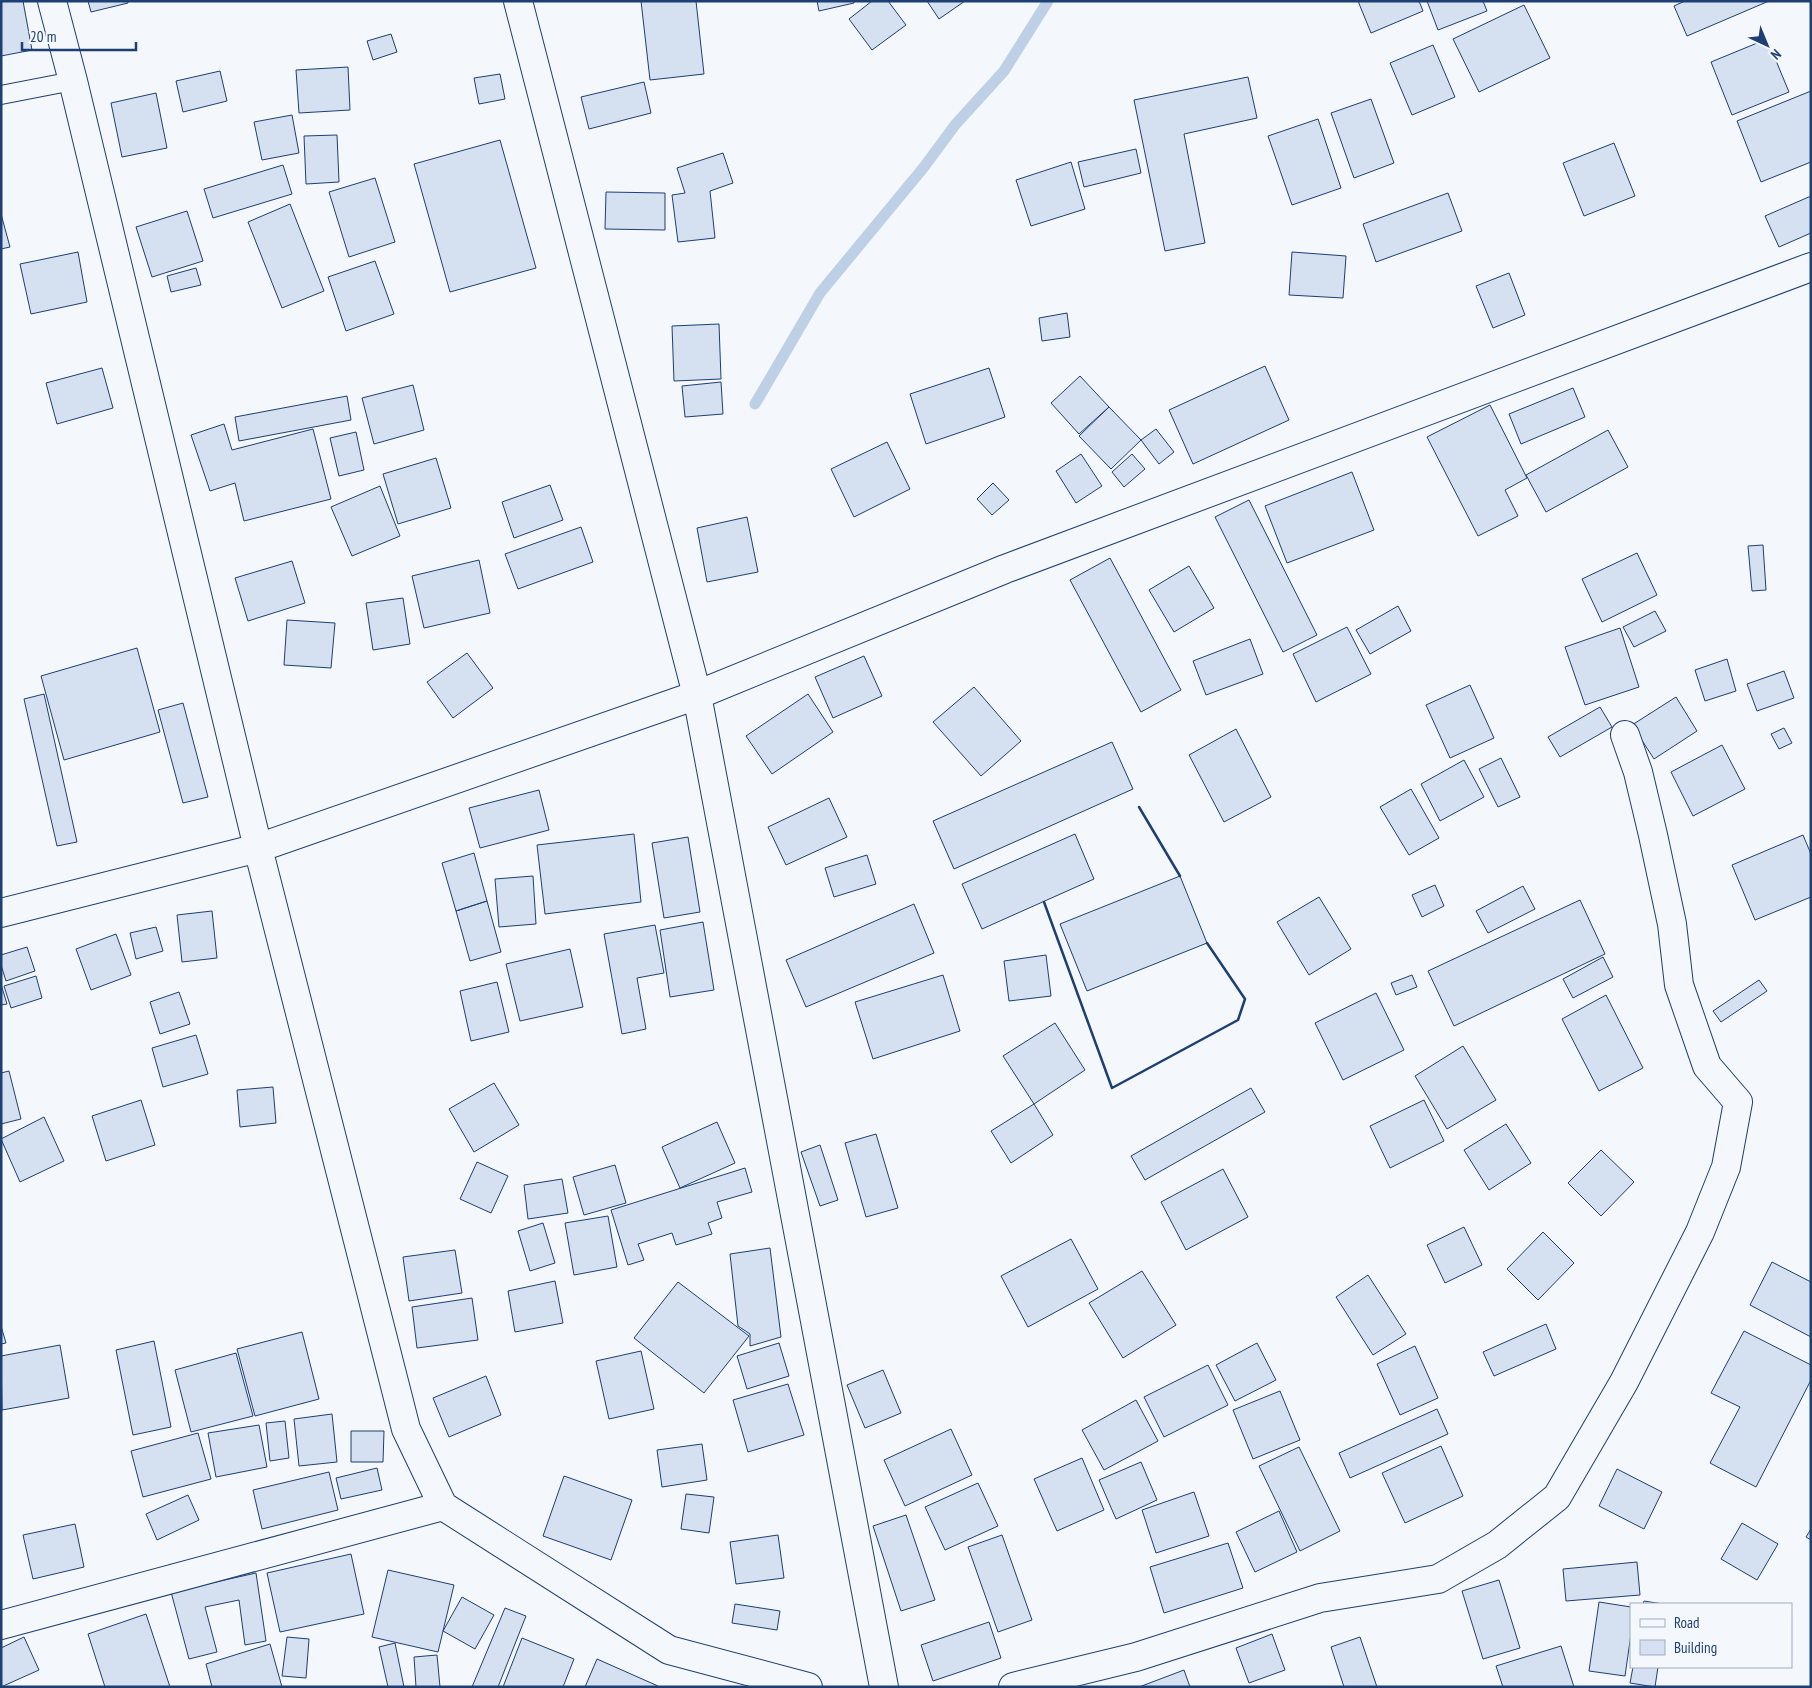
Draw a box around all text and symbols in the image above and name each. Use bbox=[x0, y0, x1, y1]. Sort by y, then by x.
scale bar bbox=[22, 20, 136, 52]
north arrow bbox=[1742, 20, 1792, 70]
text: 20 m bbox=[30, 27, 56, 46]
text: N bbox=[1767, 45, 1785, 63]
legend bbox=[1630, 1603, 1792, 1668]
text: Road bbox=[1674, 1613, 1700, 1632]
text: Building bbox=[1674, 1638, 1717, 1657]

